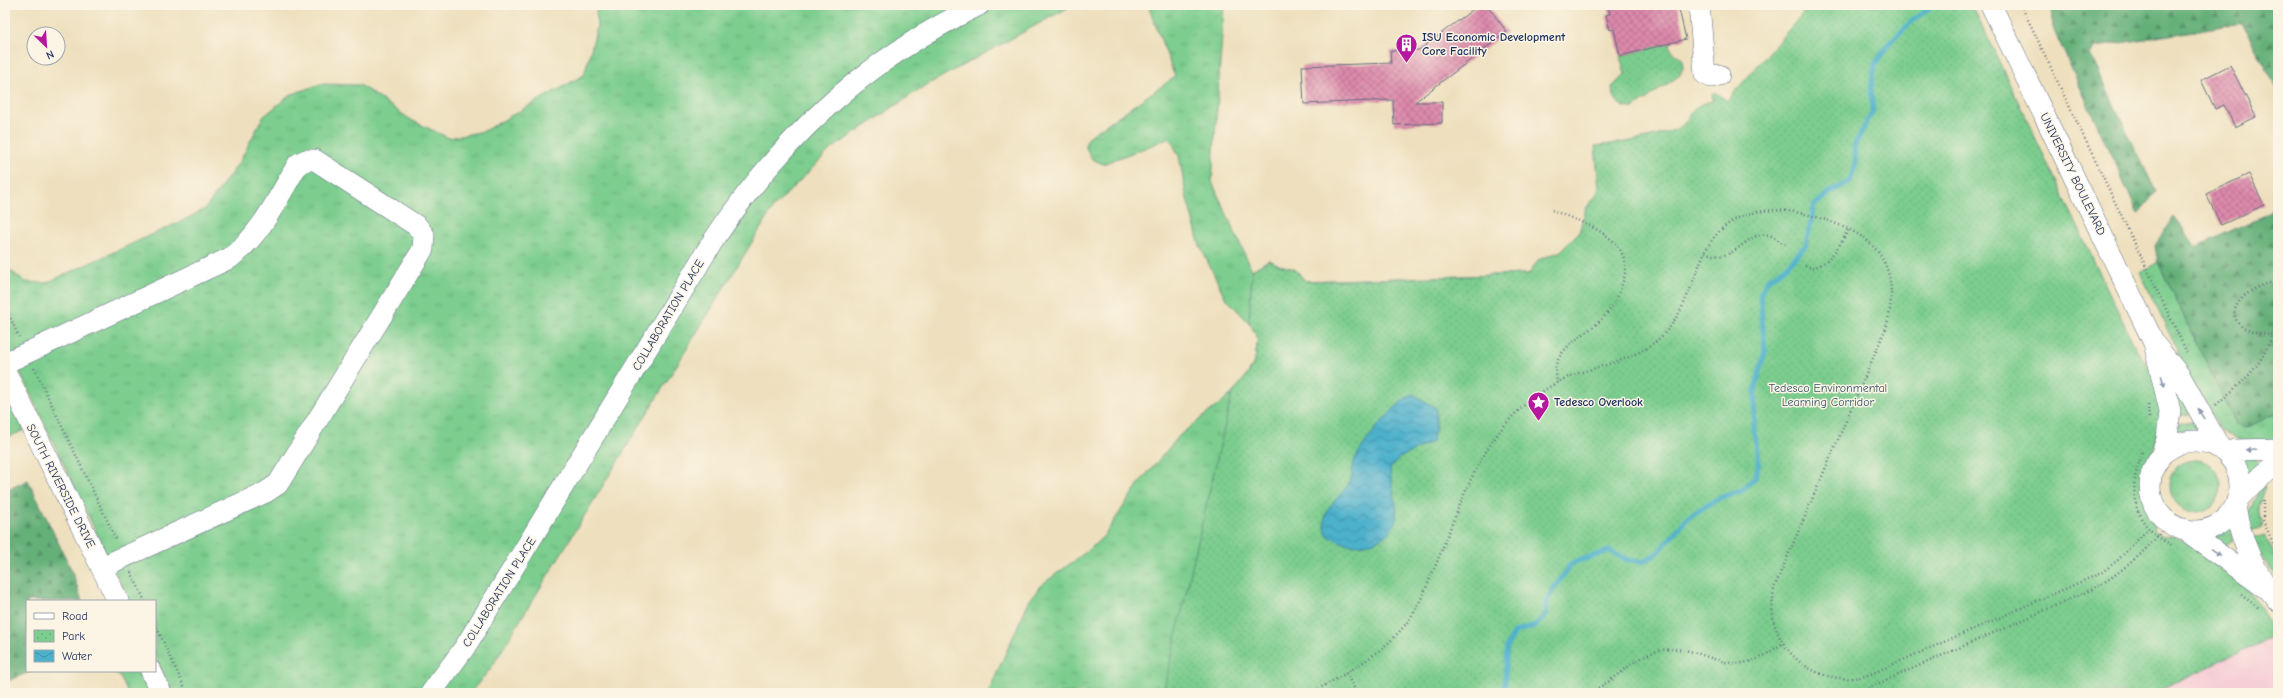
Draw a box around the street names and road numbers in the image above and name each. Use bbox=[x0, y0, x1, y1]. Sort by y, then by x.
street label: UNIVERSITY BOULEVARD bbox=[2037, 110, 2109, 238]
street label: COLLABORATION PLACE bbox=[629, 257, 707, 373]
street label: SOUTH RIVERSIDE DRIVE bbox=[24, 422, 98, 550]
street label: COLLABORATION PLACE bbox=[459, 534, 539, 650]

